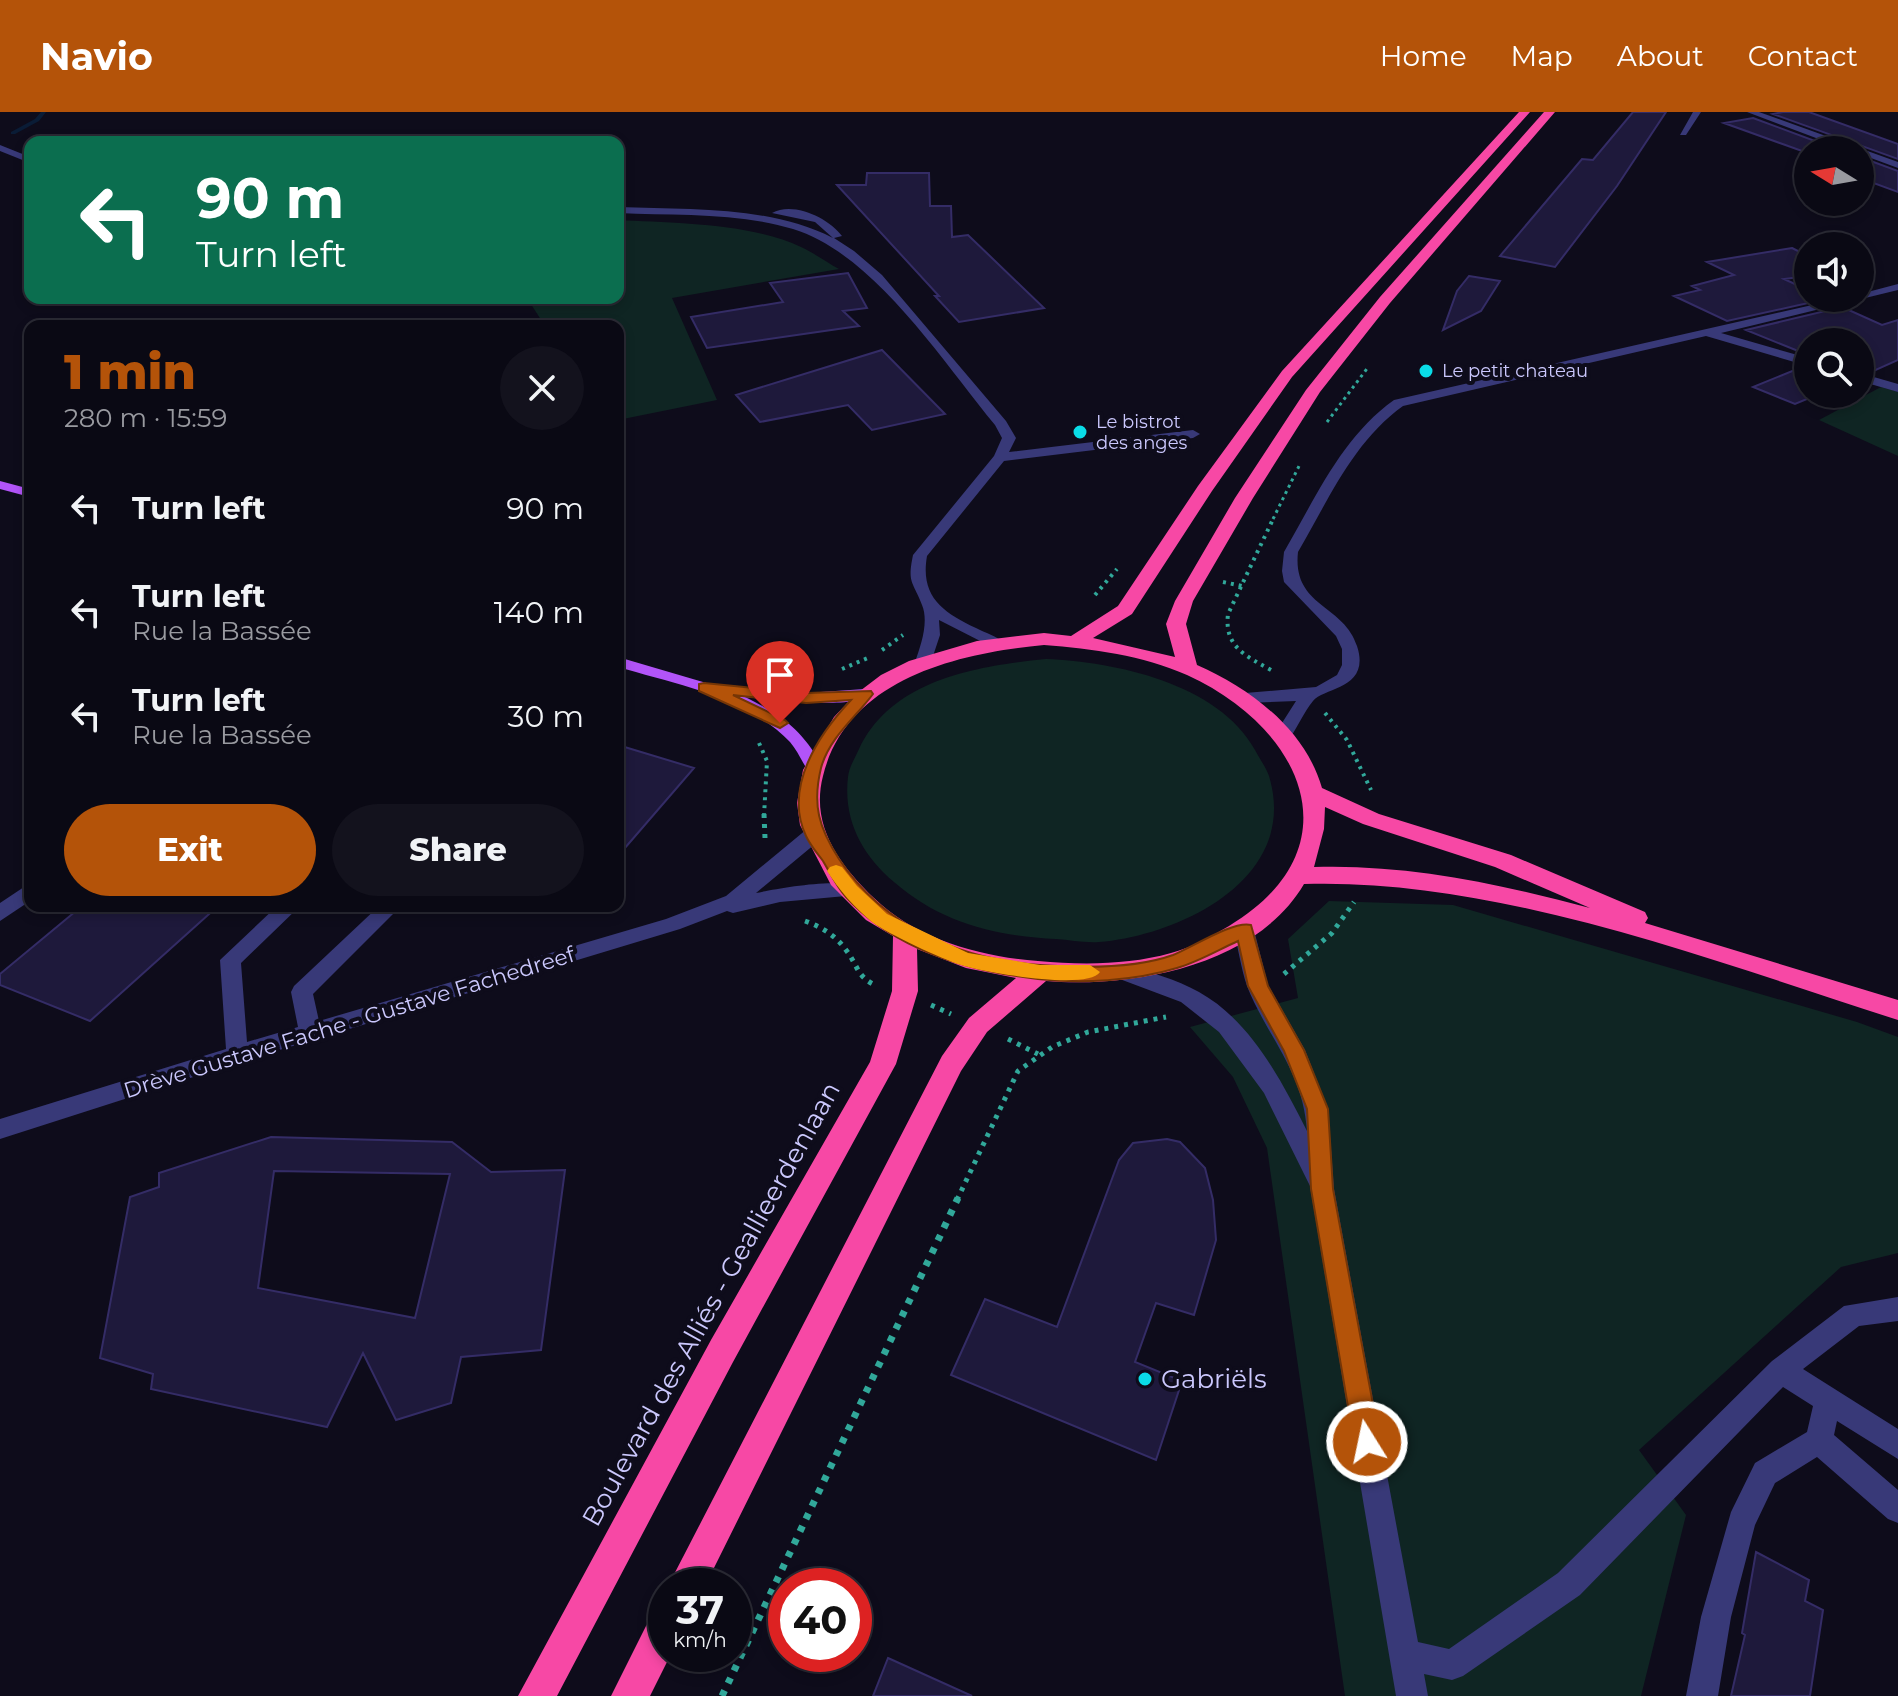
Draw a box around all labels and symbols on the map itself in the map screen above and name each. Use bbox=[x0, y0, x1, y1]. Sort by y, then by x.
north arrow bbox=[1794, 136, 1874, 216]
place label: Le petit chateau bbox=[1442, 360, 1588, 382]
marker: Le petit chateau bbox=[1417, 362, 1435, 380]
place label: Le bistrot des anges bbox=[1096, 411, 1188, 454]
marker: Le bistrot des anges bbox=[1071, 423, 1089, 441]
pin bbox=[746, 641, 814, 723]
street label: Drève Gustave Fache - Gustave Fachedreef bbox=[120, 940, 579, 1104]
street label: Boulevard des Alliés - Geallieerdenlaan bbox=[575, 1076, 847, 1532]
place label: Gabriëls bbox=[1161, 1363, 1267, 1395]
marker: Gabriëls bbox=[1136, 1370, 1154, 1388]
position arrow bbox=[1325, 1400, 1409, 1484]
speed limit sign: 40 bbox=[768, 1568, 872, 1672]

